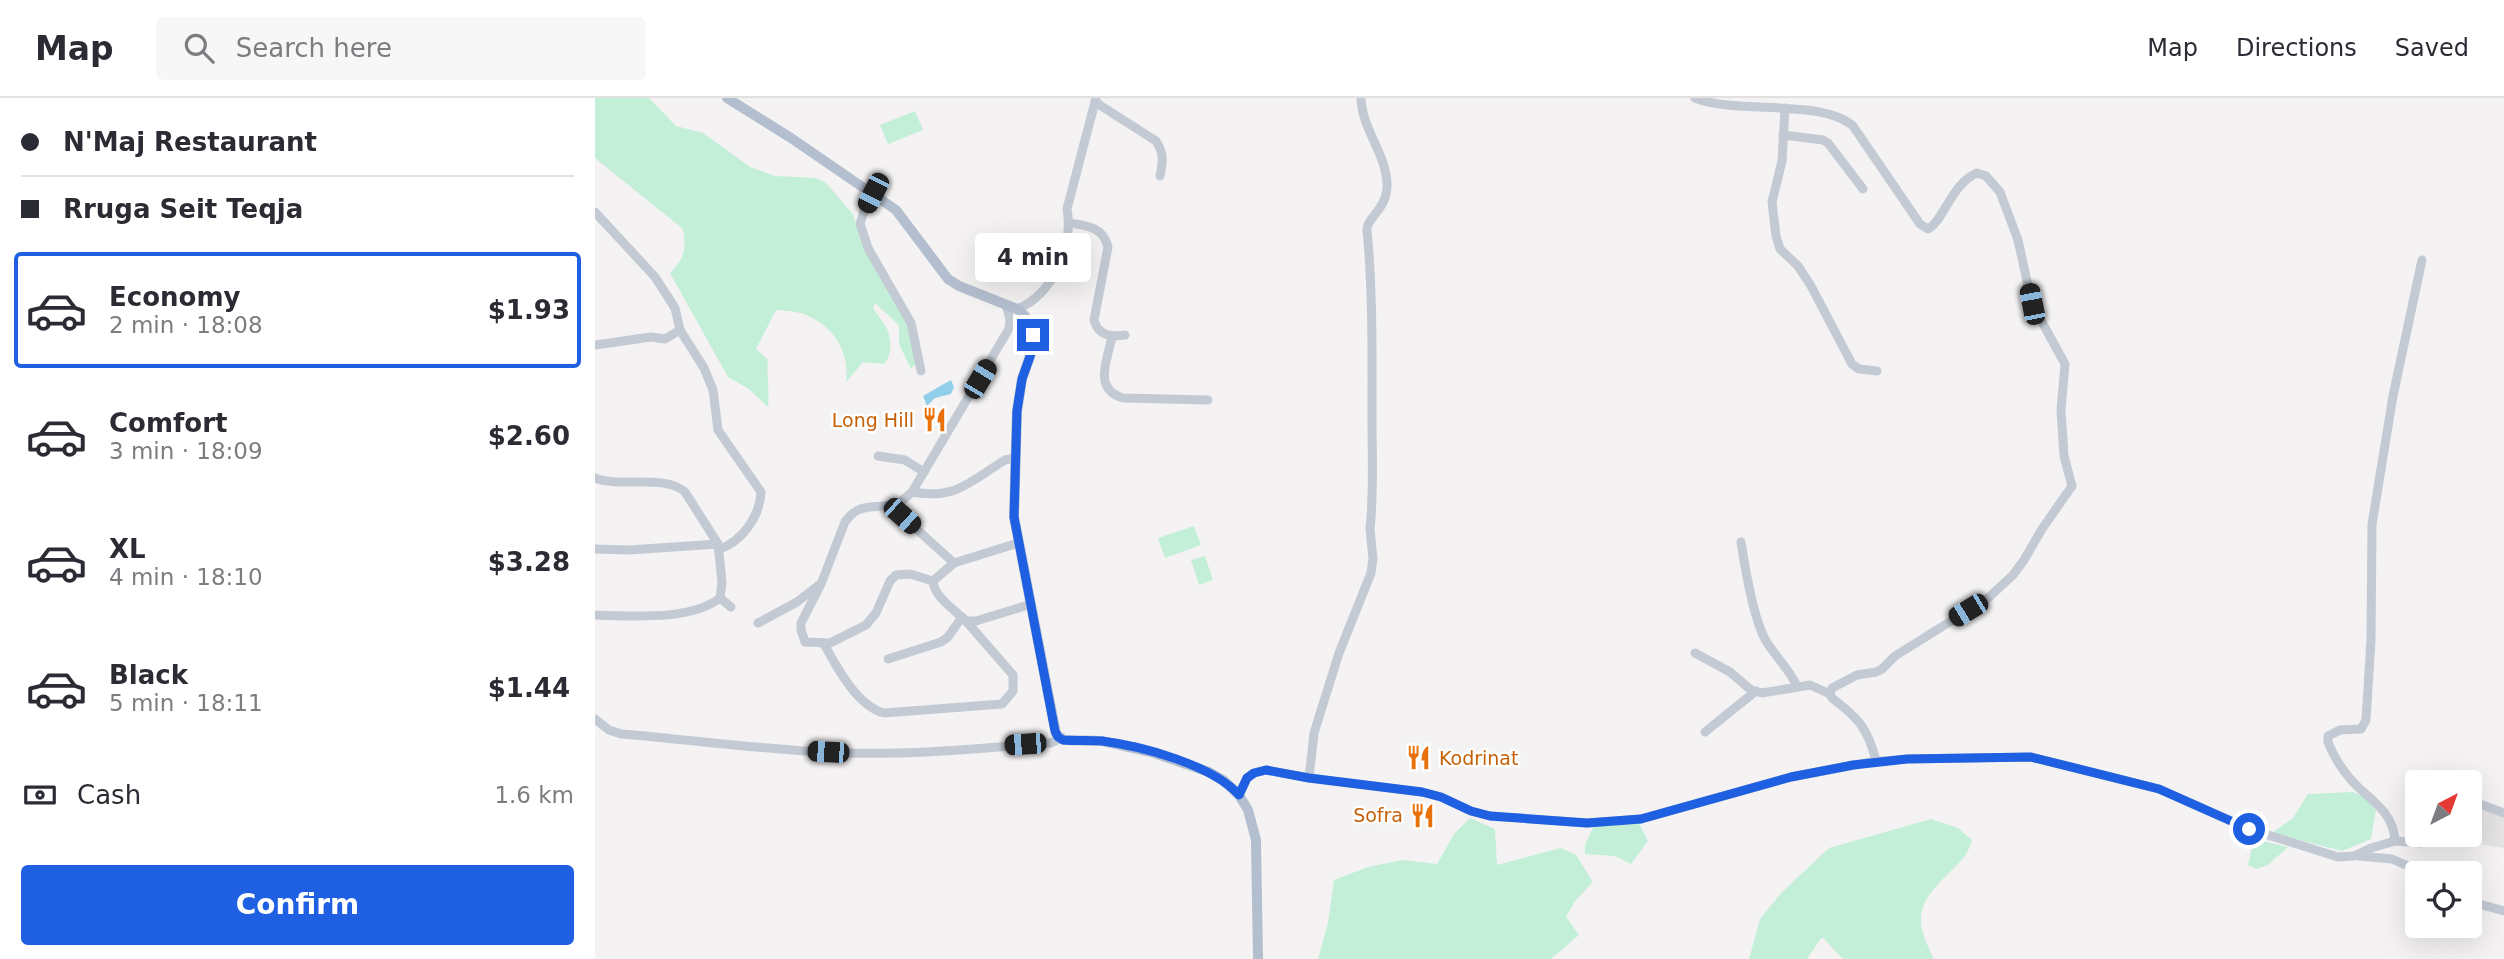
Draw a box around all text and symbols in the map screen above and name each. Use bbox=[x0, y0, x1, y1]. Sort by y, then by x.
search box bbox=[156, 17, 646, 80]
text: Map bbox=[35, 29, 114, 68]
icon: search bbox=[180, 29, 218, 67]
text: Search here bbox=[236, 33, 392, 63]
text: Map bbox=[2147, 34, 2198, 62]
text: Directions bbox=[2236, 34, 2357, 62]
text: Saved bbox=[2395, 34, 2469, 62]
text: N'Maj Restaurant bbox=[63, 127, 317, 157]
car bbox=[855, 170, 892, 216]
text: Rruga Seit Teqja bbox=[63, 194, 303, 224]
callout: 4 min bbox=[975, 233, 1091, 282]
text: 4 min bbox=[997, 244, 1069, 270]
icon: car bbox=[25, 279, 88, 342]
car bbox=[2018, 281, 2047, 327]
text: Economy bbox=[109, 282, 240, 312]
text: $1.93 bbox=[488, 295, 570, 325]
text: 2 min · 18:08 bbox=[109, 312, 263, 338]
route end bbox=[1017, 319, 1049, 351]
car bbox=[961, 356, 1000, 402]
icon: car bbox=[25, 405, 88, 468]
restaurant icon: Long Hill bbox=[920, 406, 948, 434]
text: Comfort bbox=[109, 408, 227, 438]
place label: Long Hill bbox=[832, 409, 914, 431]
text: $2.60 bbox=[488, 421, 570, 451]
text: 3 min · 18:09 bbox=[109, 438, 263, 464]
car bbox=[880, 494, 925, 538]
icon: car bbox=[25, 531, 88, 594]
text: XL bbox=[109, 534, 146, 564]
text: $3.28 bbox=[488, 547, 570, 577]
text: 4 min · 18:10 bbox=[109, 564, 263, 590]
car bbox=[1945, 590, 1992, 630]
icon: car bbox=[25, 657, 88, 720]
text: Black bbox=[109, 660, 188, 690]
text: $1.44 bbox=[488, 673, 570, 703]
text: 5 min · 18:11 bbox=[109, 690, 263, 716]
car bbox=[1004, 732, 1047, 756]
car bbox=[807, 740, 850, 764]
restaurant icon: Kodrinat bbox=[1405, 744, 1433, 772]
place label: Kodrinat bbox=[1439, 747, 1518, 769]
north arrow bbox=[2405, 770, 2481, 847]
map controls bbox=[2405, 770, 2482, 938]
icon: cash bbox=[21, 776, 59, 814]
text: Cash bbox=[77, 780, 141, 810]
text: 1.6 km bbox=[494, 782, 574, 808]
restaurant icon: Sofra bbox=[1409, 801, 1437, 829]
place label: Sofra bbox=[1353, 804, 1403, 826]
route start bbox=[2233, 813, 2265, 845]
button: locate bbox=[2405, 861, 2482, 938]
button: Confirm bbox=[21, 865, 574, 945]

